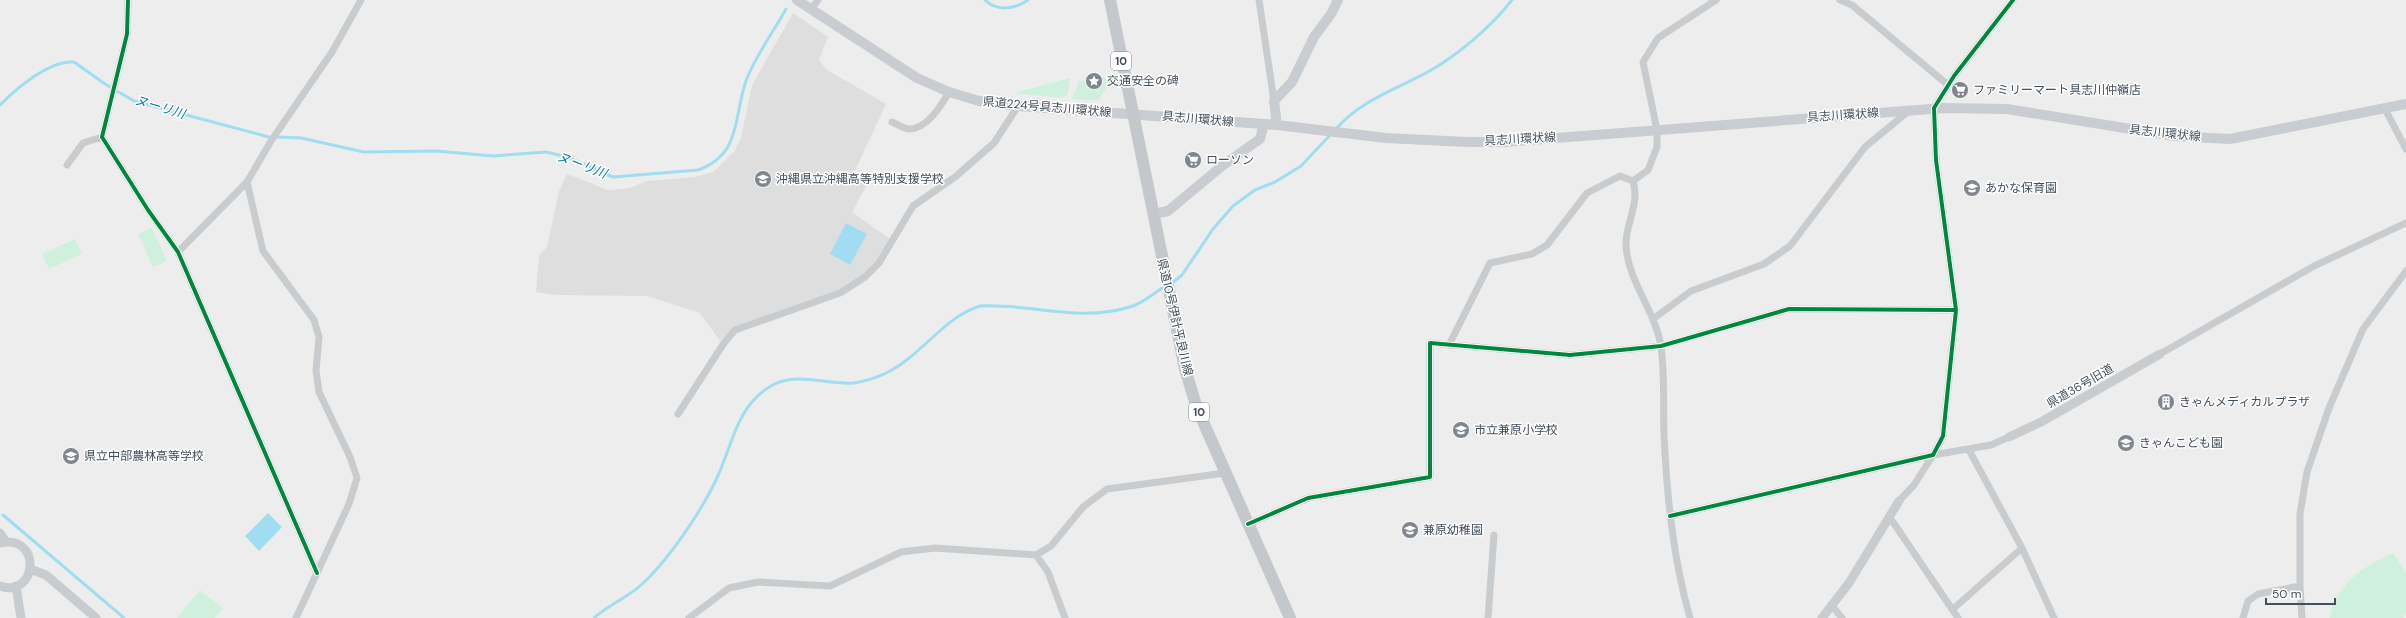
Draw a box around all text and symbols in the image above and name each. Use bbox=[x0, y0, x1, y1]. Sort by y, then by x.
road number: 10 bbox=[1111, 52, 1131, 70]
place icon: 交通安全の碑 bbox=[1084, 71, 1104, 91]
place label: 交通安全の碑 bbox=[1107, 73, 1179, 89]
supermarket icon: ファミリーマート具志川仲嶺店 bbox=[1950, 80, 1970, 100]
place label: ファミリーマート具志川仲嶺店 bbox=[1973, 82, 2141, 98]
water label: ヌーリ川 bbox=[133, 91, 189, 123]
street label: 県道224号具志川環状線 bbox=[982, 93, 1112, 121]
street label: 具志川環状線 bbox=[1807, 105, 1879, 125]
street label: 具志川環状線 bbox=[1161, 108, 1235, 130]
street label: 具志川環状線 bbox=[2128, 121, 2202, 145]
street label: 具志川環状線 bbox=[1484, 129, 1556, 149]
water label: ヌーリ川 bbox=[555, 148, 611, 183]
supermarket icon: ローソン bbox=[1183, 150, 1203, 170]
place label: ローソン bbox=[1206, 152, 1254, 168]
school or university icon: 沖縄県立沖縄高等特別支援学校 bbox=[753, 169, 773, 189]
place label: 沖縄県立沖縄高等特別支援学校 bbox=[776, 171, 944, 187]
school or university icon: あかな保育園 bbox=[1962, 178, 1982, 198]
place label: あかな保育園 bbox=[1985, 180, 2057, 196]
street label: 県道10号伊計平良川線 bbox=[1154, 257, 1196, 377]
street label: 県道36号旧道 bbox=[2044, 360, 2116, 412]
building icon: きゃんメディカルプラザ bbox=[2156, 392, 2176, 412]
place label: きゃんメディカルプラザ bbox=[2179, 394, 2310, 410]
road number: 10 bbox=[1189, 403, 1209, 421]
school or university icon: 市立兼原小学校 bbox=[1451, 420, 1471, 440]
place label: 市立兼原小学校 bbox=[1474, 422, 1558, 438]
school or university icon: きゃんこども園 bbox=[2116, 433, 2136, 453]
place label: きゃんこども園 bbox=[2139, 435, 2223, 451]
school or university icon: 県立中部農林高等学校 bbox=[61, 446, 81, 466]
place label: 県立中部農林高等学校 bbox=[84, 448, 204, 464]
school or university icon: 兼原幼稚園 bbox=[1400, 520, 1420, 540]
place label: 兼原幼稚園 bbox=[1423, 522, 1483, 538]
scale bar bbox=[2266, 580, 2335, 606]
text: 50 m bbox=[2272, 586, 2301, 602]

